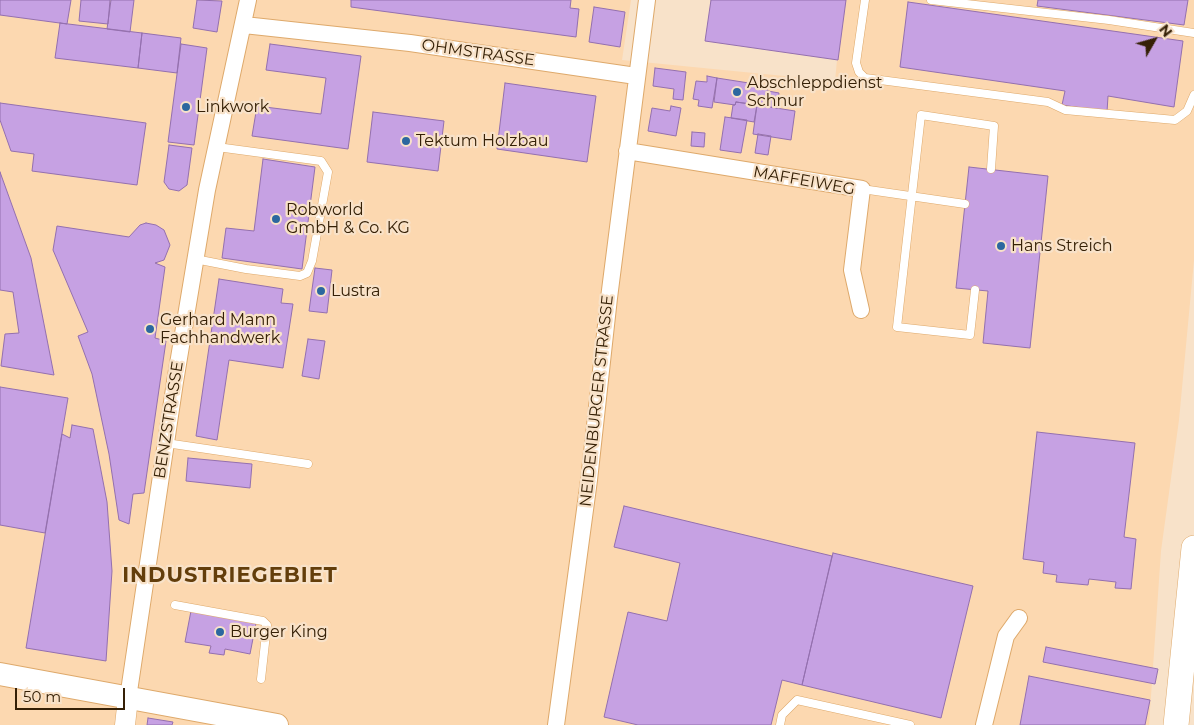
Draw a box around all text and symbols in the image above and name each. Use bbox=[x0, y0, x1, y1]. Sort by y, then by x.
north arrow bbox=[1129, 15, 1179, 65]
text: N bbox=[1155, 21, 1176, 41]
street label: OHMSTRASSE bbox=[420, 36, 536, 70]
place label: Abschleppdienst Schnur bbox=[747, 73, 882, 111]
marker: Abschleppdienst Schnur bbox=[731, 86, 743, 98]
place label: Linkwork bbox=[196, 97, 269, 117]
marker: Linkwork bbox=[180, 101, 192, 113]
place label: Tektum Holzbau bbox=[416, 131, 548, 151]
marker: Tektum Holzbau bbox=[400, 135, 412, 147]
street label: MAFFEIWEG bbox=[752, 163, 856, 199]
place label: Robworld GmbH & Co. KG bbox=[286, 200, 410, 238]
marker: Robworld GmbH & Co. KG bbox=[270, 213, 282, 225]
place label: Hans Streich bbox=[1011, 236, 1112, 256]
marker: Hans Streich bbox=[995, 240, 1007, 252]
place label: Lustra bbox=[331, 281, 381, 301]
marker: Lustra bbox=[315, 285, 327, 297]
street label: NEIDENBURGER STRASSE bbox=[576, 294, 618, 508]
place label: Gerhard Mann Fachhandwerk bbox=[160, 310, 280, 348]
marker: Gerhard Mann Fachhandwerk bbox=[144, 323, 156, 335]
street label: BENZSTRASSE bbox=[150, 360, 188, 480]
district label: INDUSTRIEGEBIET bbox=[120, 563, 340, 589]
place label: Burger King bbox=[230, 622, 328, 642]
marker: Burger King bbox=[214, 626, 226, 638]
scale bar bbox=[18, 678, 128, 710]
text: 50 m bbox=[23, 687, 61, 706]

